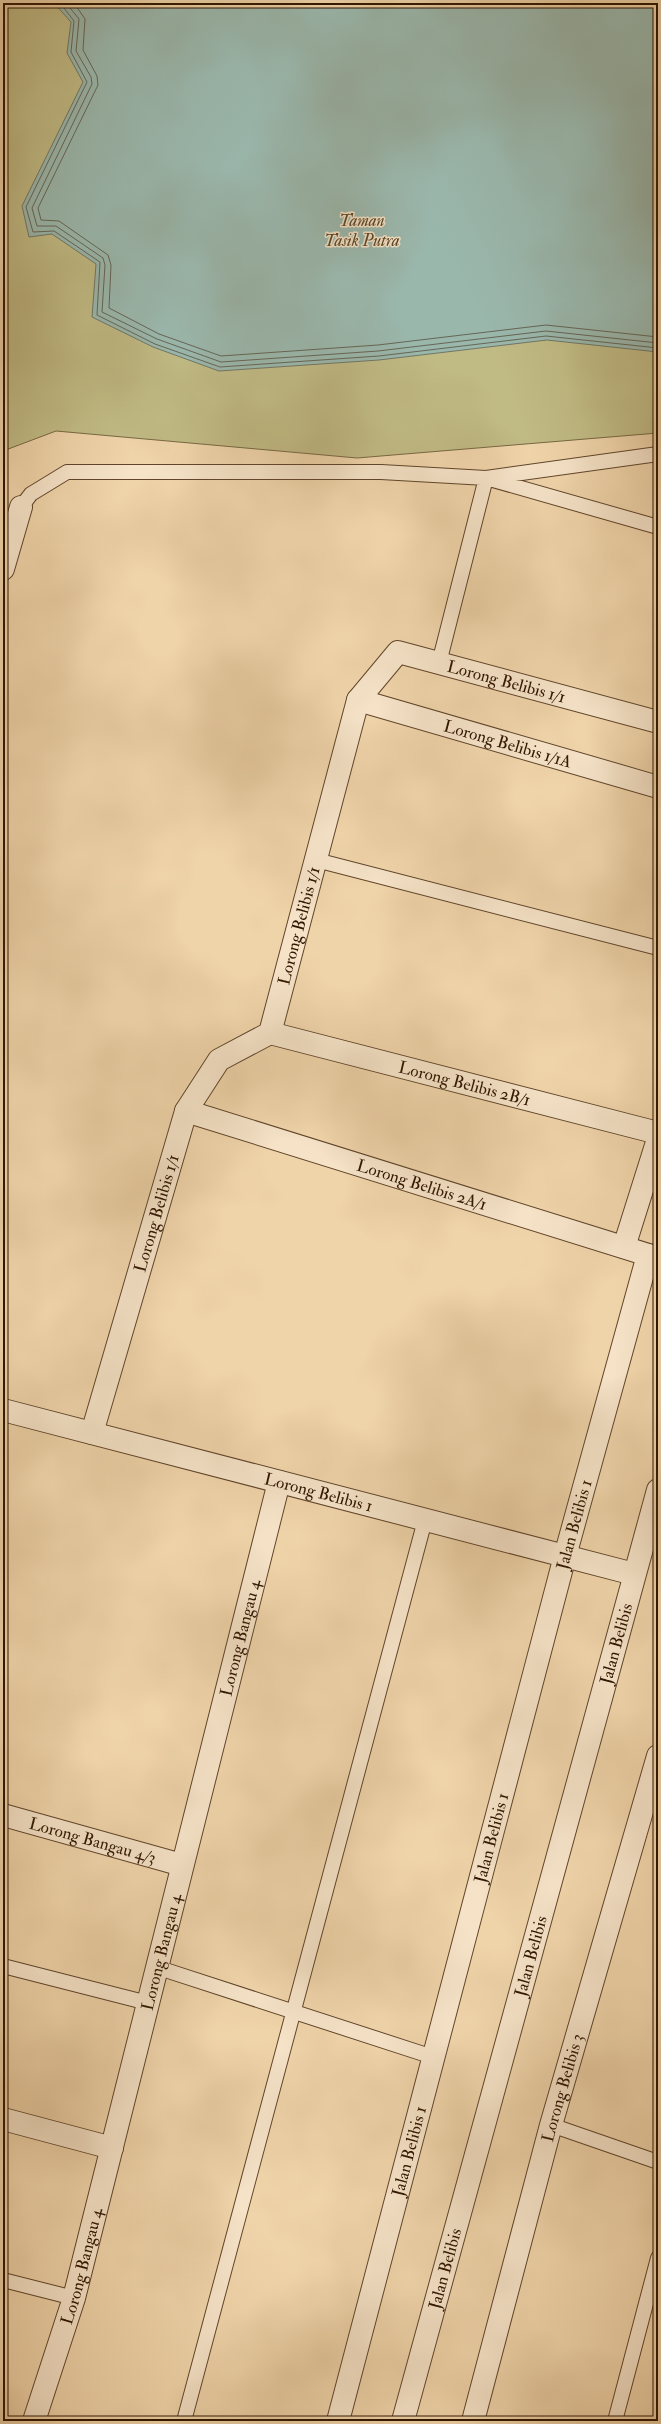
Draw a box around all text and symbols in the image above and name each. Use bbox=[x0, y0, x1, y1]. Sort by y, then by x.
park label: Taman Tasik Putra bbox=[324, 210, 400, 251]
street label: Lorong Belibis 1/1 bbox=[445, 655, 568, 707]
street label: Lorong Belibis 1/1A bbox=[441, 715, 575, 772]
street label: Lorong Belibis 1/1 bbox=[273, 864, 324, 987]
street label: Lorong Belibis 2B/1 bbox=[396, 1056, 533, 1110]
street label: Lorong Belibis 1/1 bbox=[129, 1152, 183, 1275]
street label: Lorong Belibis 2A/1 bbox=[354, 1154, 489, 1215]
street label: Lorong Belibis 1 bbox=[262, 1468, 375, 1516]
street label: Jalan Belibis 1 bbox=[551, 1477, 596, 1573]
street label: Lorong Bangau 4 bbox=[215, 1576, 265, 1698]
street label: Jalan Belibis bbox=[595, 1601, 637, 1688]
street label: Jalan Belibis 1 bbox=[469, 1790, 513, 1886]
street label: Lorong Bangau 4/3 bbox=[27, 1812, 158, 1868]
street label: Lorong Bangau 4 bbox=[136, 1891, 186, 2013]
street label: Jalan Belibis bbox=[509, 1913, 551, 2000]
street label: Lorong Belibis 3 bbox=[537, 2031, 587, 2144]
street label: Jalan Belibis 1 bbox=[387, 2104, 431, 2200]
street label: Lorong Bangau 4 bbox=[56, 2205, 107, 2327]
street label: Jalan Belibis bbox=[423, 2226, 466, 2313]

